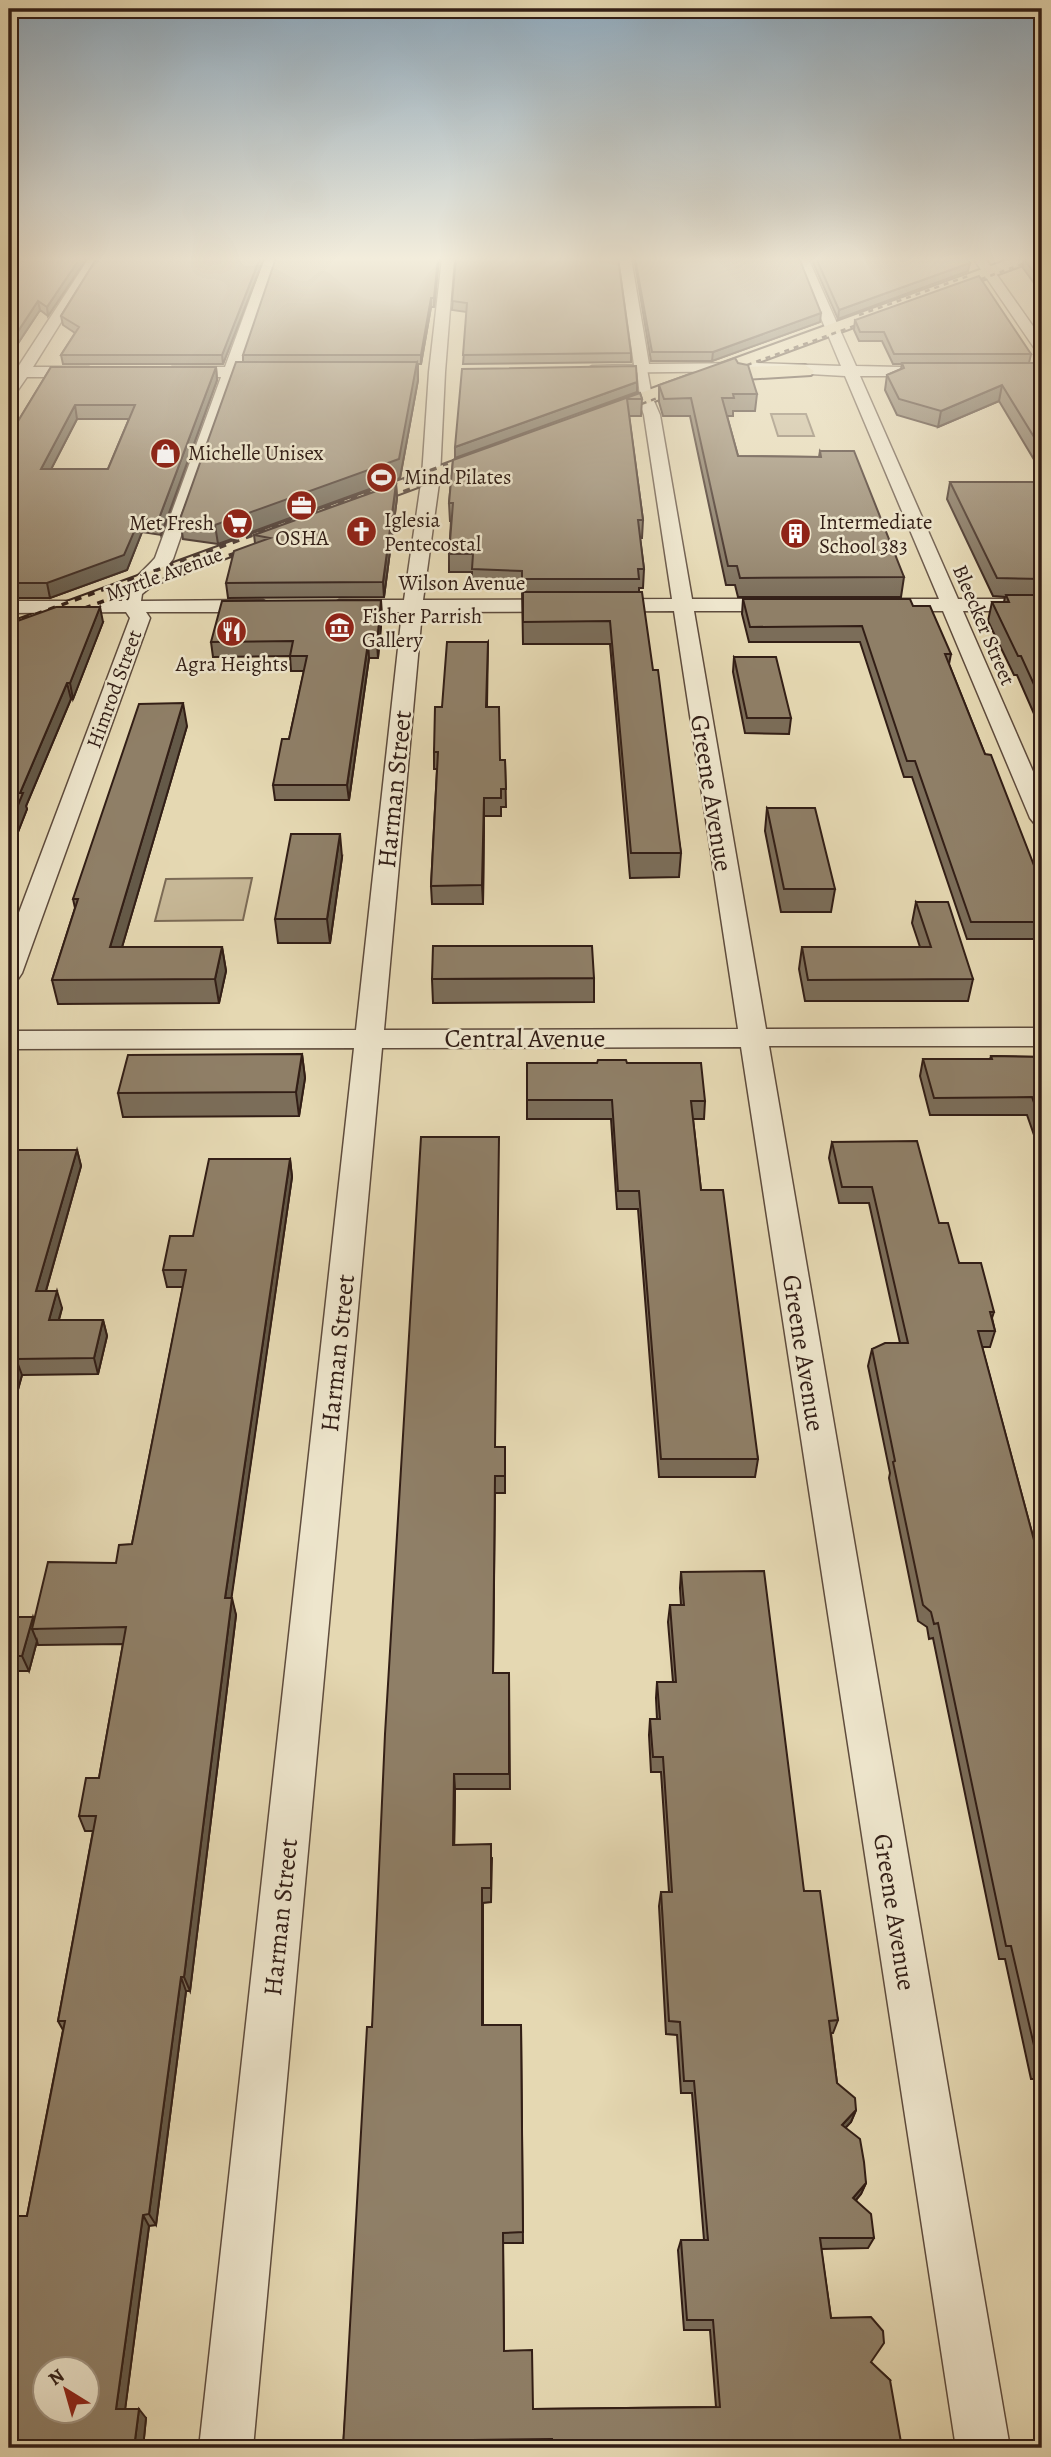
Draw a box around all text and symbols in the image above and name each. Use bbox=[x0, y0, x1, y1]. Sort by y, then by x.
shop icon: Michelle Unisex bbox=[148, 436, 182, 470]
place label: Michelle Unisex bbox=[188, 439, 324, 467]
sports icon: Mind Pilates bbox=[364, 460, 398, 494]
place label: Mind Pilates bbox=[404, 463, 511, 491]
office icon: OSHA bbox=[285, 489, 319, 523]
supermarket icon: Met Fresh bbox=[220, 506, 254, 540]
place label: Iglesia Pentecostal bbox=[384, 506, 481, 558]
place label: Intermediate School 383 bbox=[819, 508, 932, 560]
place label: Met Fresh bbox=[129, 509, 214, 537]
church icon: Iglesia Pentecostal bbox=[344, 515, 378, 549]
building icon: Intermediate School 383 bbox=[779, 517, 813, 551]
place label: OSHA bbox=[275, 524, 330, 552]
street label: Myrtle Avenue bbox=[101, 540, 227, 608]
street label: Bleecker Street bbox=[946, 560, 1022, 690]
street label: Wilson Avenue bbox=[398, 569, 525, 597]
place label: Fisher Parrish Gallery bbox=[362, 602, 482, 654]
museum icon: Fisher Parrish Gallery bbox=[322, 611, 356, 645]
restaurant icon: Agra Heights bbox=[215, 615, 249, 649]
street label: Himrod Street bbox=[80, 626, 148, 752]
place label: Agra Heights bbox=[175, 650, 288, 678]
street label: Harman Street bbox=[369, 708, 420, 870]
street label: Greene Avenue bbox=[682, 712, 741, 874]
street label: Central Avenue bbox=[445, 1021, 605, 1056]
street label: Harman Street bbox=[312, 1272, 363, 1434]
street label: Greene Avenue bbox=[774, 1272, 833, 1434]
street label: Greene Avenue bbox=[865, 1831, 924, 1993]
street label: Harman Street bbox=[255, 1836, 306, 1998]
north arrow bbox=[32, 2356, 102, 2426]
text: N bbox=[43, 2363, 70, 2392]

